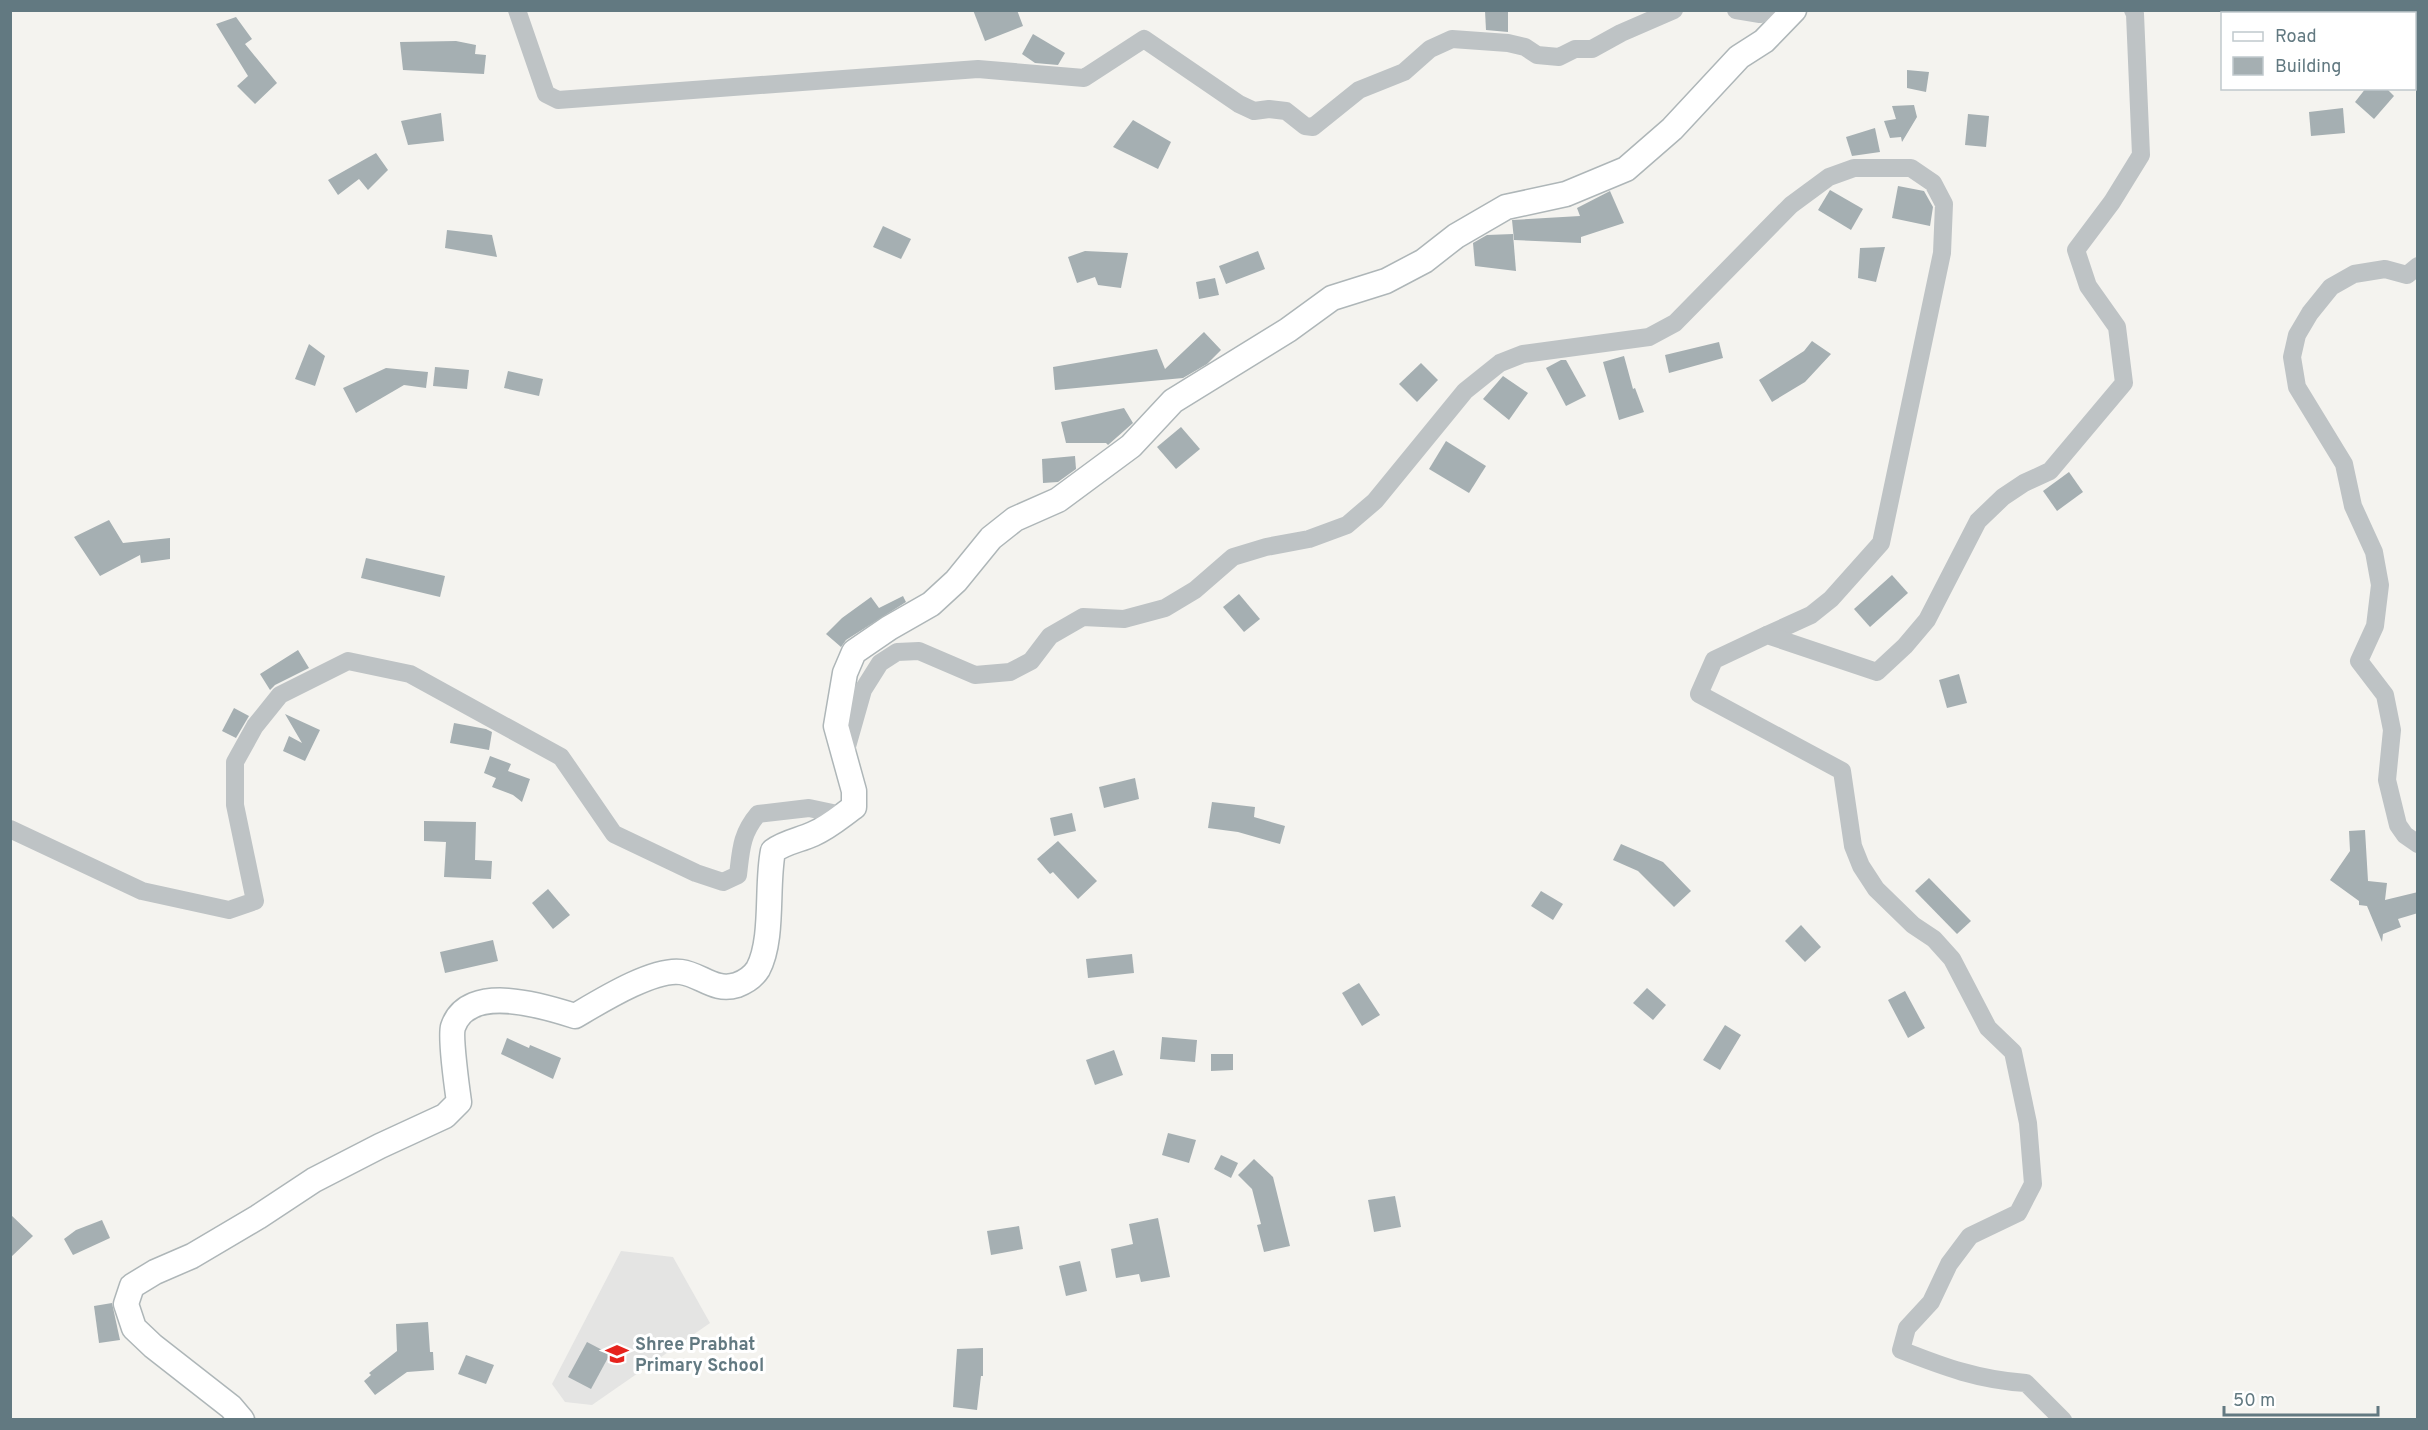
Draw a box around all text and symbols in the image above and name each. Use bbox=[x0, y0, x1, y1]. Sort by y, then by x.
legend bbox=[2221, 12, 2416, 90]
text: Road bbox=[2275, 26, 2317, 49]
text: Building bbox=[2275, 56, 2341, 79]
place label: Shree Prabhat Primary School bbox=[635, 1334, 764, 1378]
school or university icon: Shree Prabhat Primary School bbox=[604, 1341, 630, 1367]
scale bar bbox=[2224, 1379, 2378, 1417]
text: 50 m bbox=[2233, 1390, 2275, 1413]

